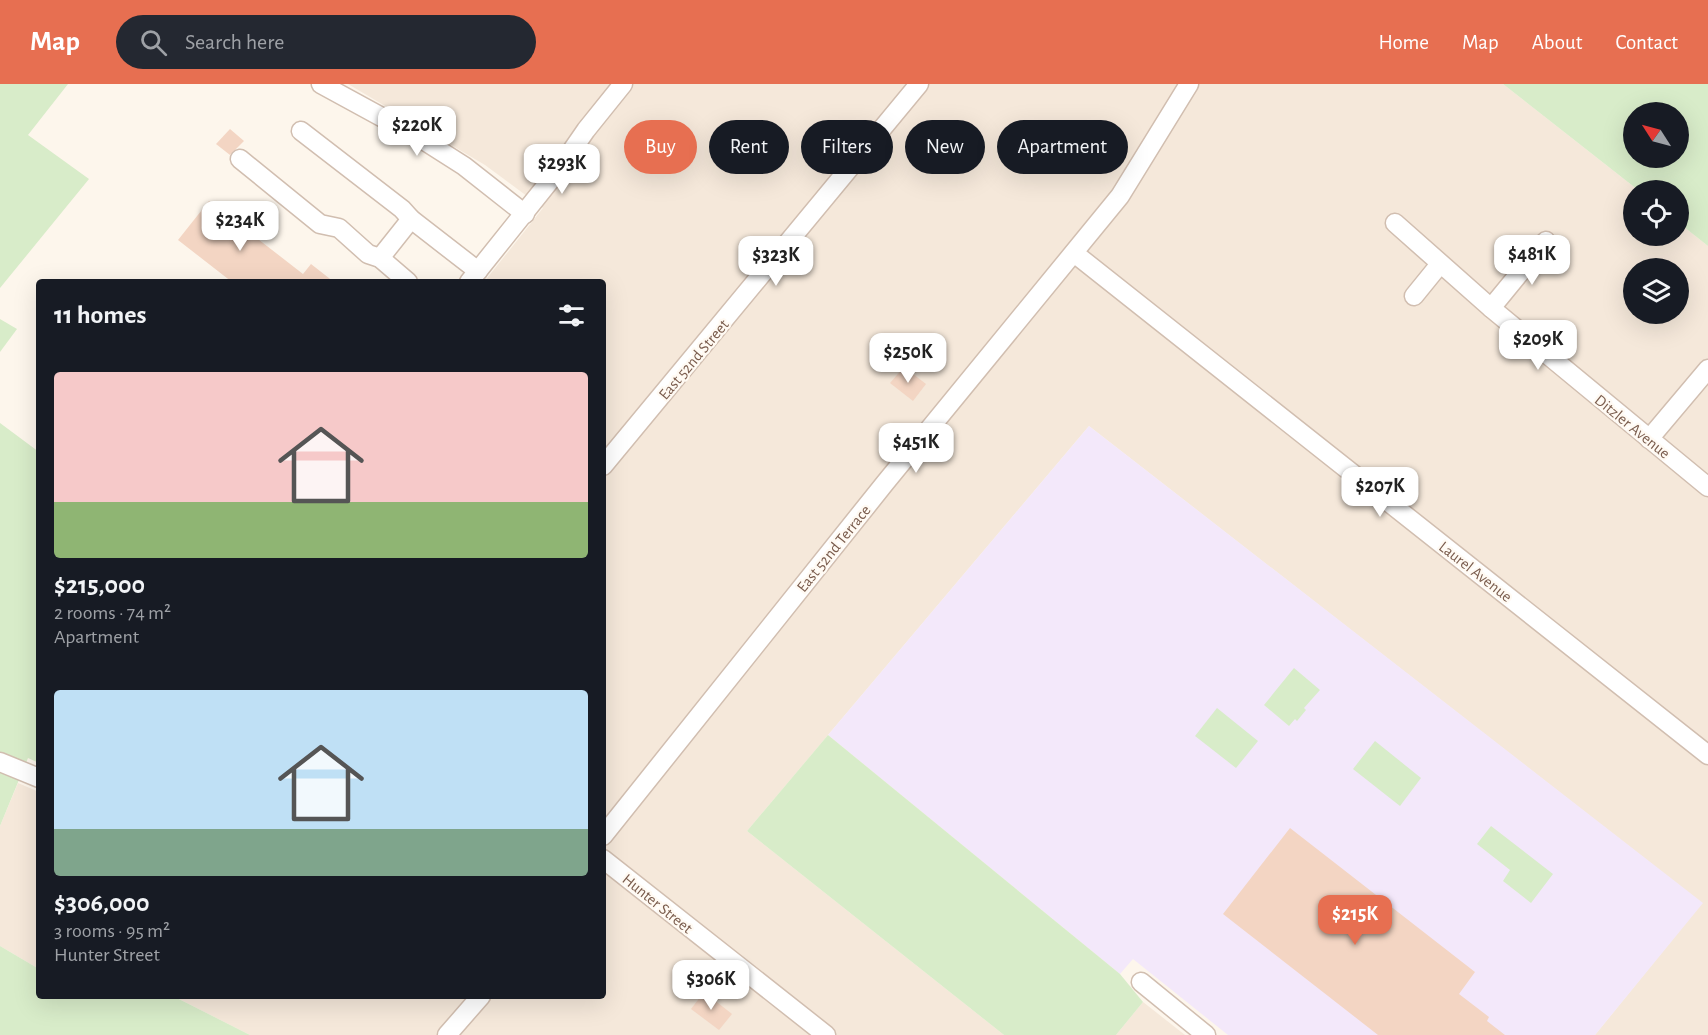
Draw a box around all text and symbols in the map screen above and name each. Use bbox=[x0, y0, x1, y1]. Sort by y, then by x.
search box bbox=[116, 15, 536, 69]
icon: search bbox=[137, 26, 170, 59]
text: Map bbox=[30, 28, 80, 56]
text: Search here bbox=[185, 31, 284, 53]
text: Home bbox=[1378, 32, 1429, 53]
text: Map bbox=[1462, 32, 1499, 53]
text: About bbox=[1532, 32, 1582, 53]
text: Contact bbox=[1615, 32, 1678, 53]
north arrow bbox=[1623, 102, 1689, 168]
map controls bbox=[1623, 102, 1689, 324]
pin: $220K bbox=[375, 106, 459, 157]
text: $220K bbox=[392, 115, 442, 135]
chip: Buy bbox=[624, 120, 697, 174]
chip: Rent bbox=[709, 120, 789, 174]
chip: Filters bbox=[801, 120, 893, 174]
chip: New bbox=[905, 120, 985, 174]
chip: Apartment bbox=[997, 120, 1128, 174]
pin: $293K bbox=[520, 144, 604, 195]
text: $293K bbox=[538, 153, 586, 173]
button: locate bbox=[1623, 180, 1689, 246]
pin: $234K bbox=[198, 201, 282, 252]
text: $234K bbox=[216, 210, 264, 230]
pin: $481K bbox=[1490, 235, 1574, 286]
pin: $323K bbox=[734, 236, 818, 287]
text: $481K bbox=[1508, 244, 1556, 264]
text: $323K bbox=[752, 245, 800, 265]
button: layers bbox=[1623, 258, 1689, 324]
icon: filters bbox=[555, 299, 588, 332]
text: 11 homes bbox=[54, 302, 146, 328]
street label: East 52nd Street bbox=[656, 316, 732, 403]
pin: $209K bbox=[1496, 320, 1580, 371]
text: $209K bbox=[1513, 329, 1563, 349]
pin: $250K bbox=[866, 333, 950, 384]
text: $250K bbox=[883, 342, 933, 362]
street label: Ditzler Avenue bbox=[1592, 392, 1673, 462]
icon: home bbox=[267, 411, 375, 519]
pin: $451K bbox=[874, 423, 958, 474]
text: $451K bbox=[893, 432, 939, 452]
pin: $207K bbox=[1338, 467, 1422, 518]
text: $207K bbox=[1355, 476, 1405, 496]
street label: East 52nd Terrace bbox=[794, 502, 874, 595]
street label: Laurel Avenue bbox=[1436, 538, 1515, 605]
text: $215,000 bbox=[54, 572, 145, 598]
text: 2 rooms · 74 m² bbox=[54, 603, 171, 623]
text: Apartment bbox=[54, 627, 139, 647]
icon: home bbox=[267, 729, 375, 837]
street label: Hunter Street bbox=[619, 871, 695, 937]
text: $306,000 bbox=[54, 890, 150, 916]
pin: $215K bbox=[1313, 895, 1397, 946]
text: $215K bbox=[1332, 904, 1378, 924]
text: 3 rooms · 95 m² bbox=[54, 921, 170, 941]
text: Hunter Street bbox=[54, 945, 160, 965]
pin: $306K bbox=[669, 960, 753, 1011]
text: $306K bbox=[686, 969, 736, 989]

